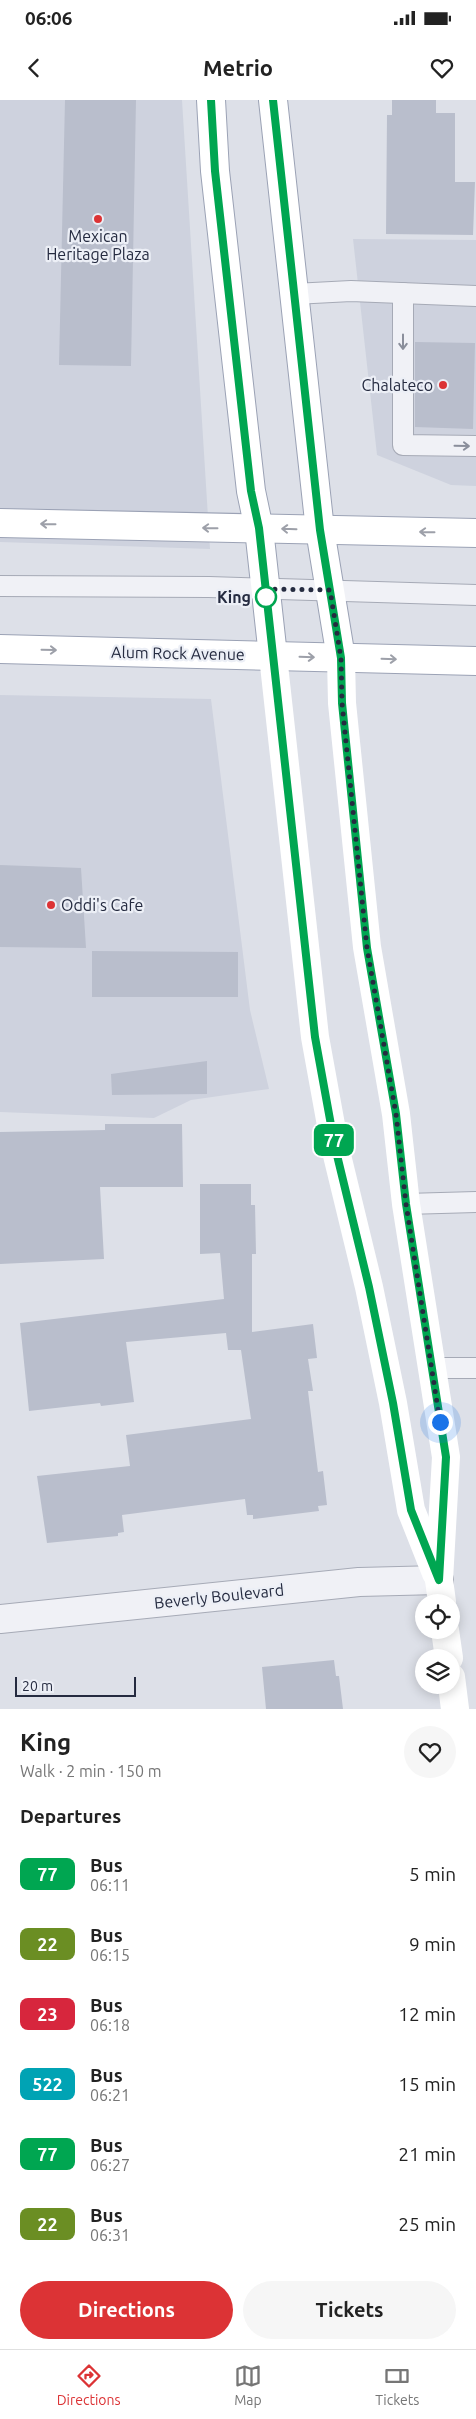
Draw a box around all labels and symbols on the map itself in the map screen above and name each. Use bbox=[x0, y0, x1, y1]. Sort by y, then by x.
marker: Mexican Heritage Plaza bbox=[92, 213, 104, 225]
place label: Mexican Heritage Plaza bbox=[46, 227, 150, 263]
one-way arrow bbox=[398, 334, 408, 350]
place label: Chalateco bbox=[362, 376, 433, 394]
marker: Chalateco bbox=[437, 379, 449, 391]
one-way arrow bbox=[454, 441, 470, 451]
one-way arrow bbox=[40, 520, 56, 529]
one-way arrow bbox=[202, 523, 218, 533]
one-way arrow bbox=[282, 525, 298, 534]
one-way arrow bbox=[420, 527, 436, 537]
marker: King bbox=[255, 586, 277, 608]
place label: King bbox=[217, 588, 251, 606]
street label: Alum Rock Avenue bbox=[111, 643, 245, 663]
one-way arrow bbox=[40, 646, 56, 655]
one-way arrow bbox=[298, 652, 314, 662]
one-way arrow bbox=[381, 655, 397, 664]
place label: Oddi's Cafe bbox=[61, 896, 143, 914]
marker: Oddi's Cafe bbox=[45, 899, 57, 911]
line badge: 77 bbox=[312, 1124, 356, 1156]
your location bbox=[428, 1410, 453, 1435]
street label: Beverly Boulevard bbox=[153, 1580, 285, 1612]
scale bar bbox=[15, 1674, 136, 1697]

